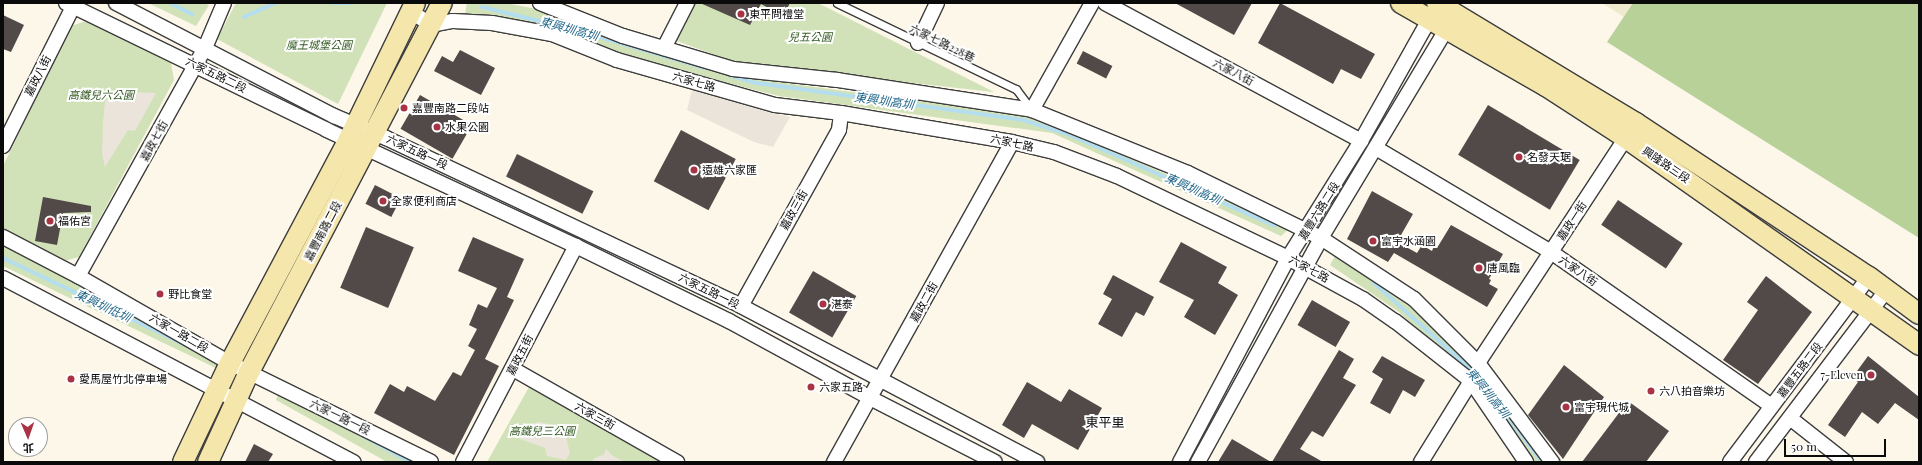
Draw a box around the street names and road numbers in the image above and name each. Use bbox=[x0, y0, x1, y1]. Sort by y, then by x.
street label: 六家七路228巷 bbox=[907, 21, 977, 65]
street label: 嘉政八街 bbox=[22, 53, 54, 99]
street label: 六家五路二段 bbox=[183, 55, 249, 95]
street label: 六家八街 bbox=[1210, 56, 1256, 88]
street label: 六家七路 bbox=[671, 70, 717, 94]
street label: 嘉政七街 bbox=[138, 119, 170, 163]
street label: 六家五路一段 bbox=[384, 132, 450, 172]
street label: 六家七路 bbox=[989, 132, 1035, 154]
street label: 興隆路三段 bbox=[1640, 144, 1692, 186]
street label: 嘉豐六路二段 bbox=[1296, 180, 1342, 242]
street label: 嘉政三街 bbox=[778, 188, 810, 232]
street label: 嘉豐南路二段 bbox=[302, 199, 344, 263]
street label: 嘉政一街 bbox=[1554, 199, 1590, 243]
street label: 六家七路 bbox=[1287, 253, 1331, 285]
street label: 六家八街 bbox=[1556, 253, 1600, 289]
street label: 六家五路一段 bbox=[676, 271, 742, 311]
street label: 嘉政二街 bbox=[908, 280, 940, 324]
street label: 六家一路二段 bbox=[147, 311, 211, 355]
street label: 嘉政五街 bbox=[504, 332, 536, 378]
street label: 嘉豐五路二段 bbox=[1775, 340, 1825, 400]
street label: 六家一路一段 bbox=[307, 397, 373, 437]
street label: 六家三街 bbox=[573, 400, 617, 432]

